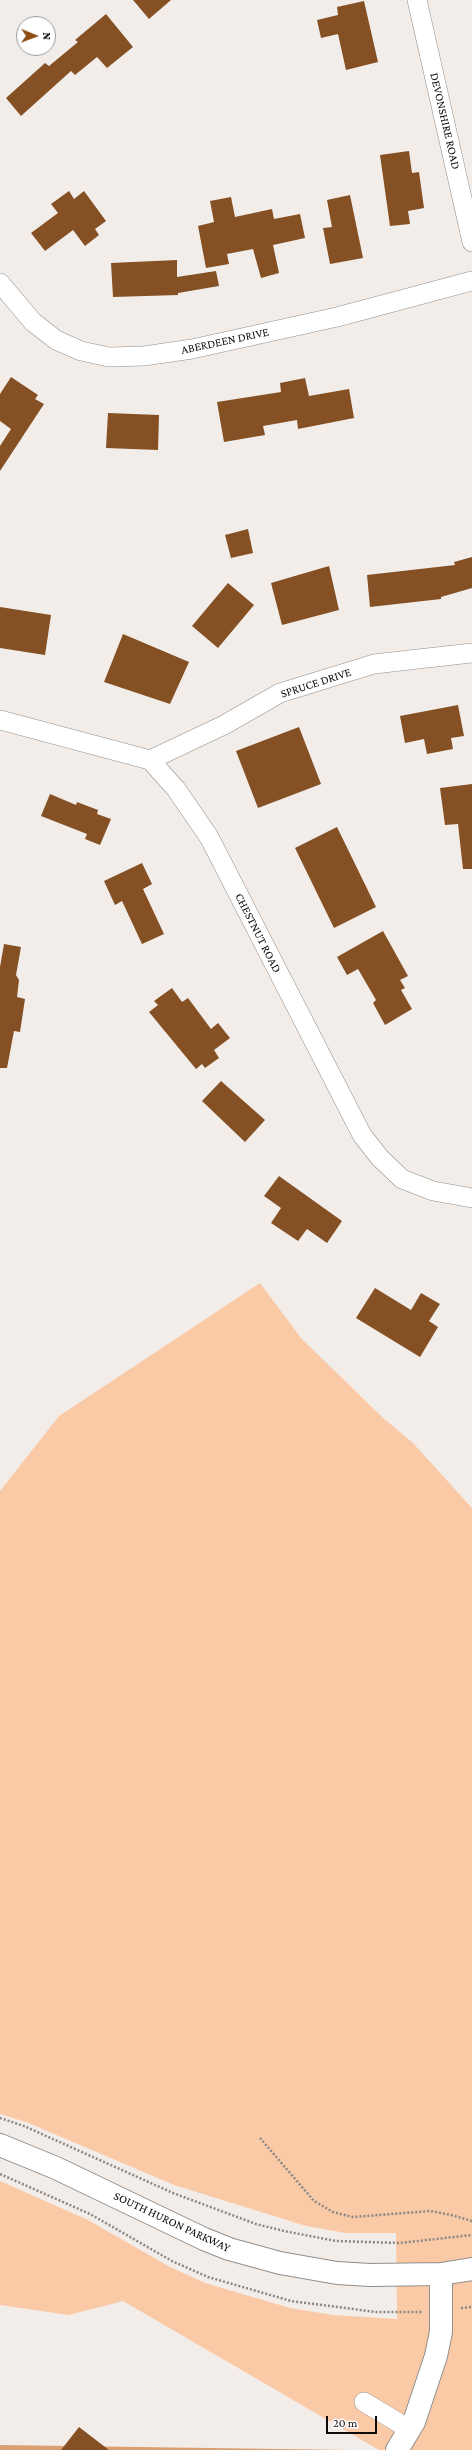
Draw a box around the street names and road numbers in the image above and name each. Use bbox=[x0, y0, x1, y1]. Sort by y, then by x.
street label: DEVONSHIRE ROAD bbox=[427, 71, 463, 171]
street label: ABERDEEN DRIVE bbox=[180, 325, 270, 357]
street label: SPRUCE DRIVE bbox=[279, 665, 353, 701]
street label: CHESTNUT ROAD bbox=[232, 891, 284, 975]
street label: SOUTH HURON PARKWAY bbox=[111, 2189, 233, 2255]

